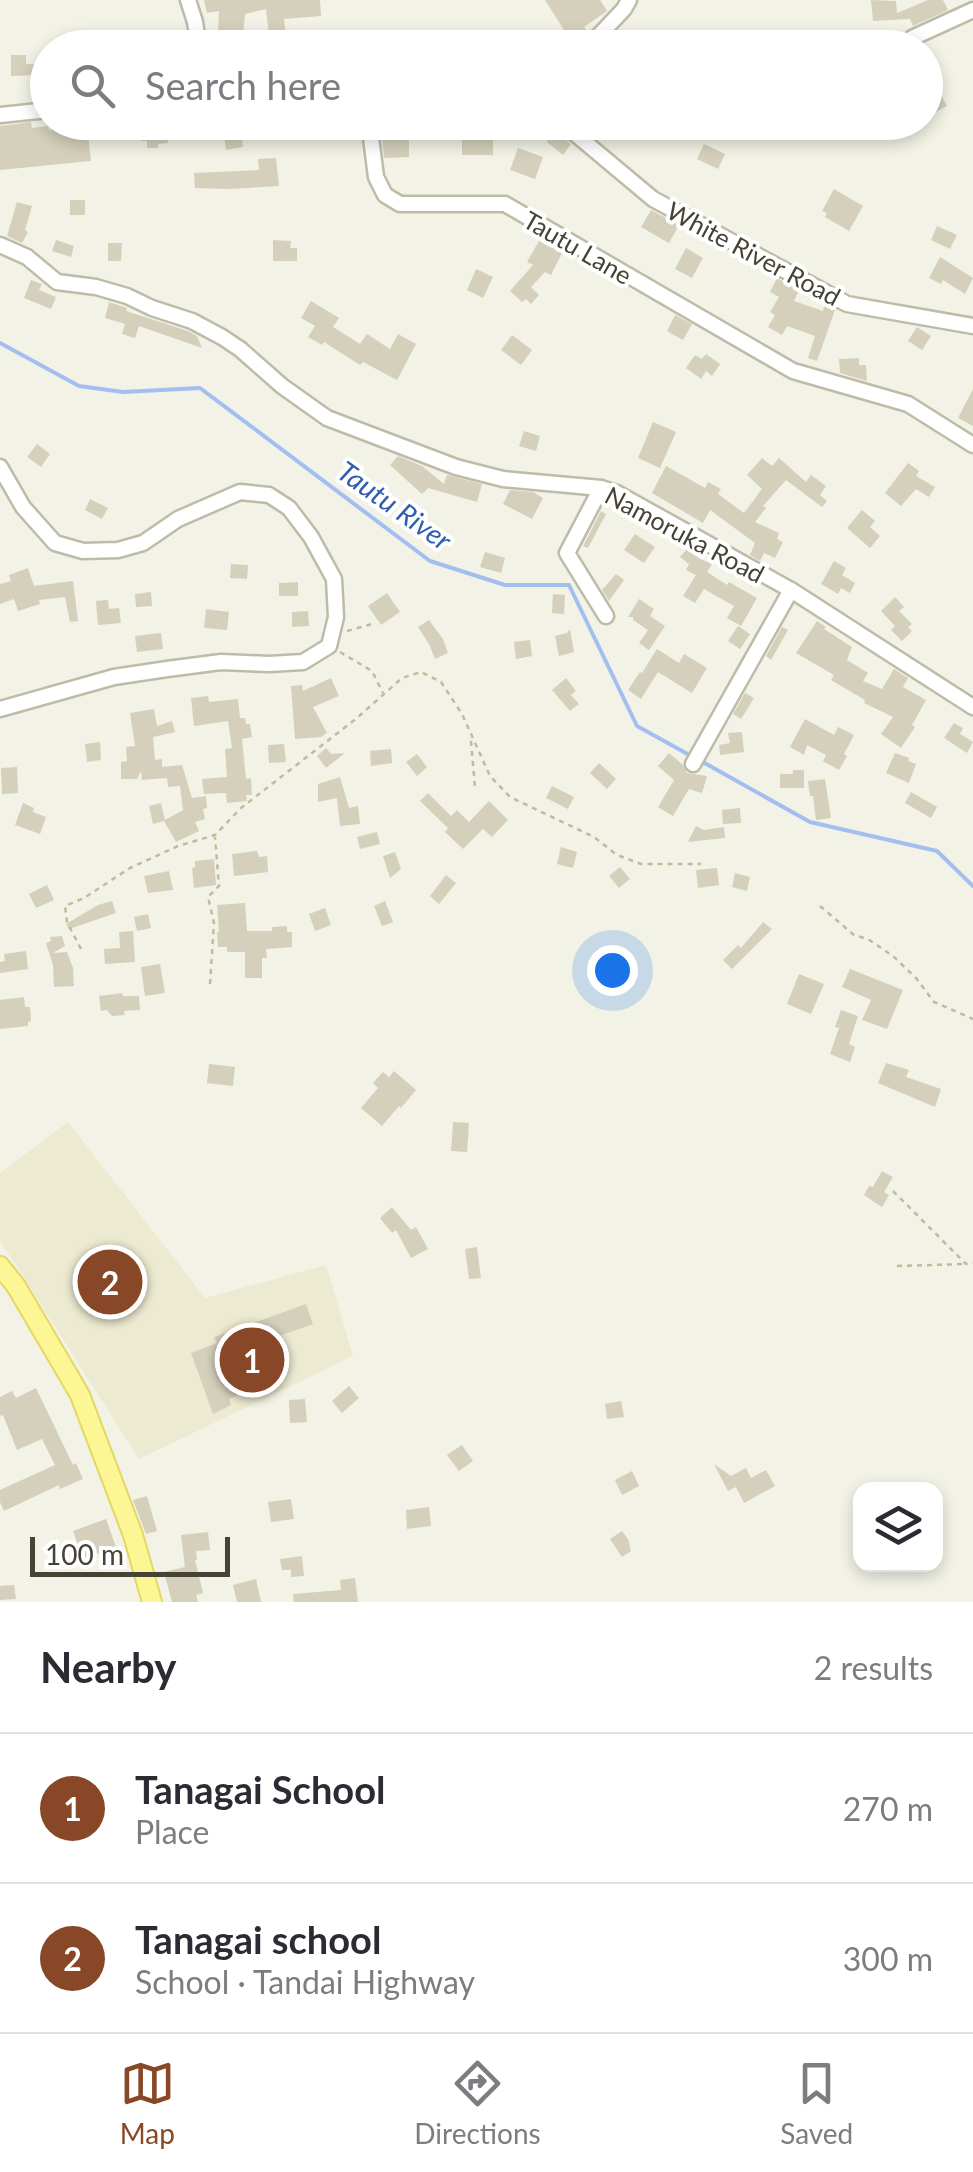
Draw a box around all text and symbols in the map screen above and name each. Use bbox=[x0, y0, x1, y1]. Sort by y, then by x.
search box bbox=[30, 30, 943, 140]
icon: search bbox=[65, 58, 120, 113]
text: Search here bbox=[145, 62, 341, 108]
street label: White River Road bbox=[662, 195, 846, 311]
street label: Tautu Lane bbox=[519, 204, 637, 290]
water label: Tautu River bbox=[331, 453, 459, 557]
street label: Namoruka Road bbox=[600, 479, 770, 589]
your location bbox=[587, 945, 638, 996]
pin: 2 bbox=[78, 1244, 142, 1320]
pin: 1 bbox=[220, 1322, 284, 1398]
map controls bbox=[853, 1482, 943, 1572]
button: layers bbox=[853, 1482, 943, 1572]
scale bar bbox=[30, 1532, 230, 1576]
text: 100 m bbox=[45, 1537, 124, 1571]
text: Nearby bbox=[40, 1642, 177, 1692]
text: 2 results bbox=[814, 1648, 933, 1687]
text: Tanagai School bbox=[135, 1766, 385, 1812]
text: 1 bbox=[63, 1789, 82, 1828]
text: 270 m bbox=[843, 1789, 933, 1828]
text: Place bbox=[135, 1812, 209, 1851]
text: Tanagai school bbox=[135, 1916, 381, 1962]
text: 2 bbox=[63, 1939, 82, 1978]
text: 300 m bbox=[843, 1939, 933, 1978]
text: School · Tandai Highway bbox=[135, 1962, 475, 2001]
tab: Map bbox=[120, 2056, 175, 2150]
tab: Directions bbox=[414, 2056, 541, 2150]
tab: Saved bbox=[780, 2056, 853, 2150]

